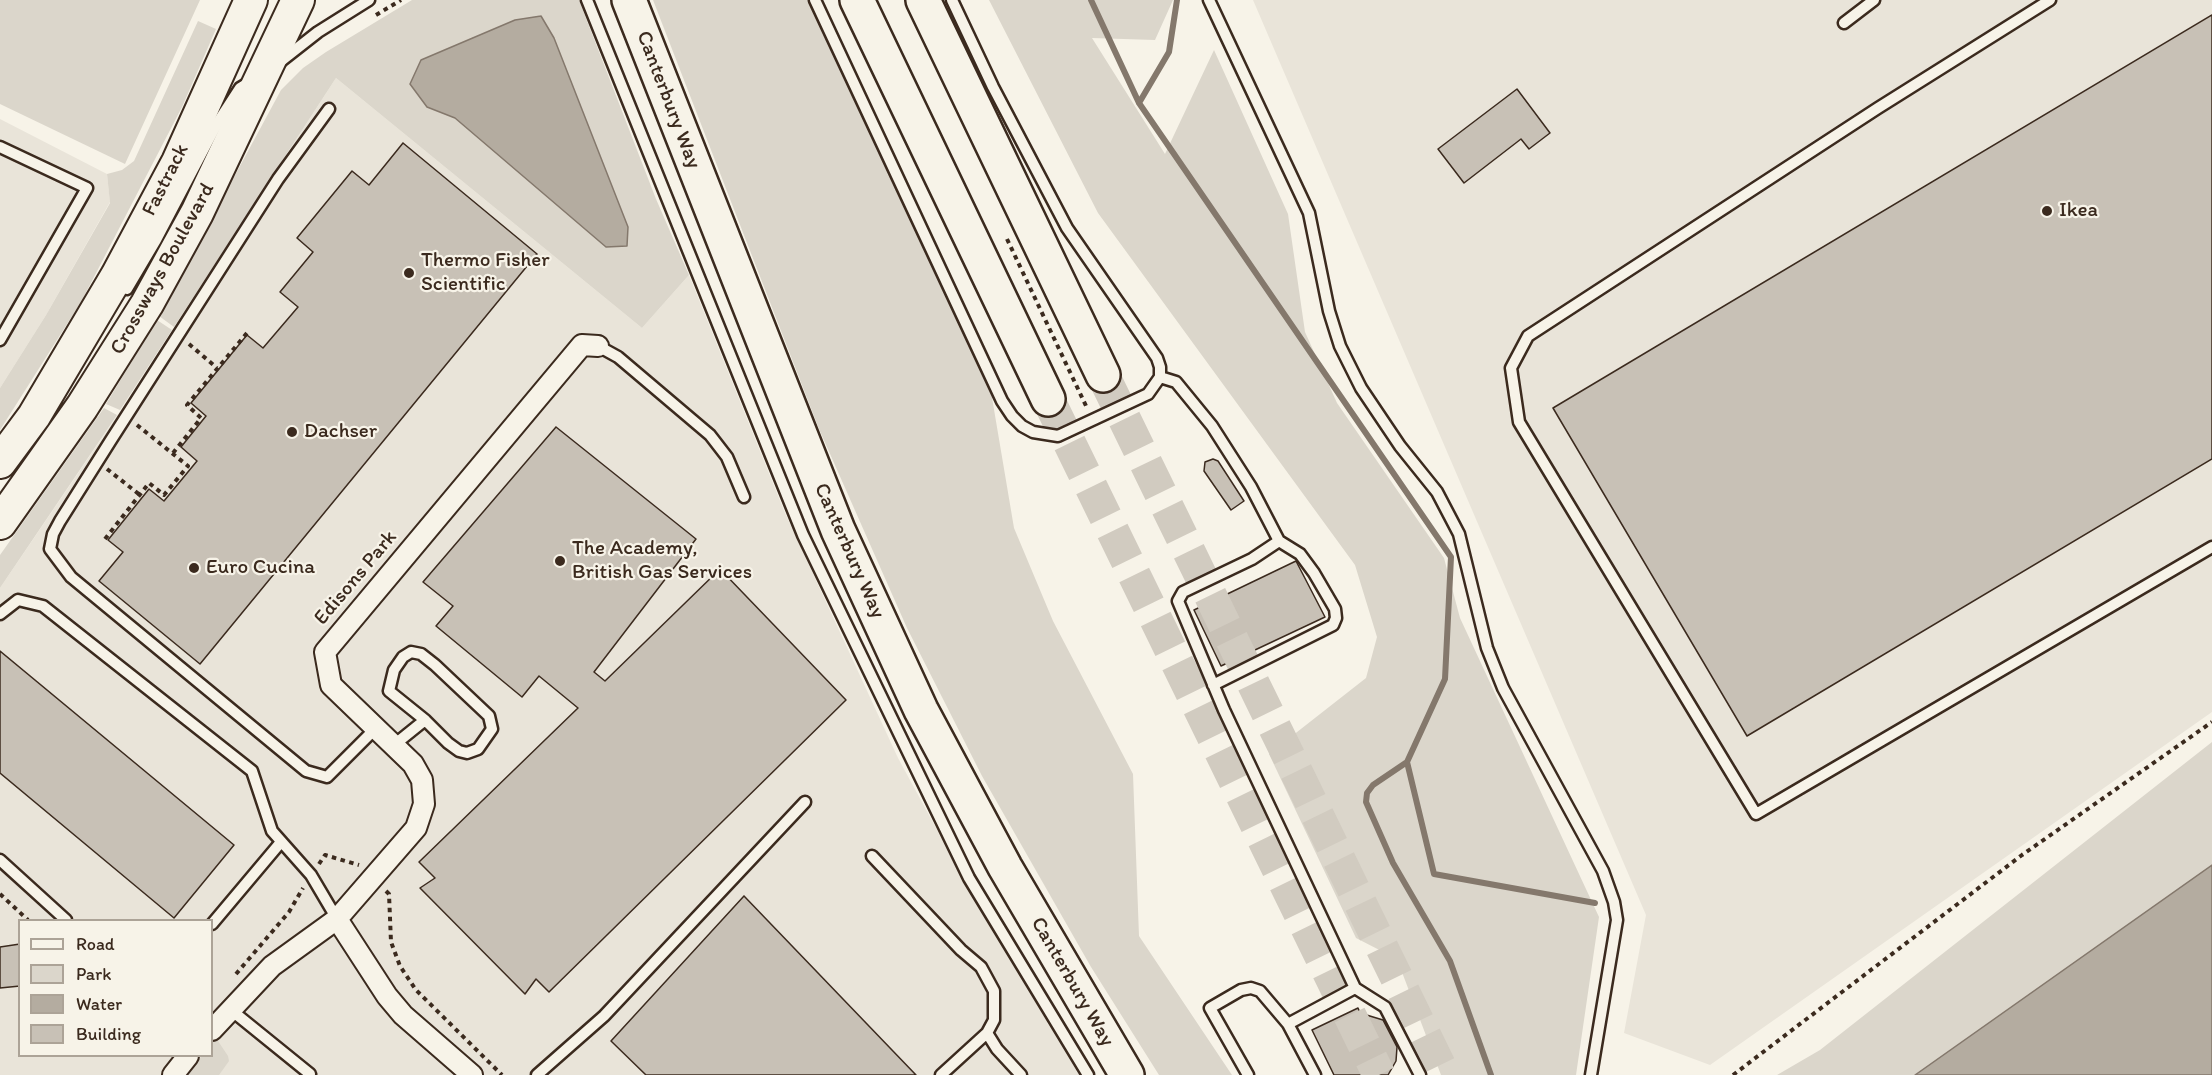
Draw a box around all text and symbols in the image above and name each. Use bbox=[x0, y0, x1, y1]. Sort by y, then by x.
street label: Canterbury Way bbox=[630, 28, 706, 172]
street label: Fastrack bbox=[137, 140, 195, 220]
street label: Crossways Boulevard bbox=[105, 179, 221, 359]
place label: Ikea bbox=[2059, 198, 2098, 224]
marker: Ikea bbox=[2040, 204, 2054, 218]
place label: Thermo Fisher Scientific bbox=[421, 248, 550, 298]
marker: Thermo Fisher Scientific bbox=[402, 266, 416, 280]
place label: Dachser bbox=[304, 419, 377, 445]
marker: Dachser bbox=[285, 425, 299, 439]
street label: Canterbury Way bbox=[808, 479, 890, 623]
street label: Edisons Park bbox=[309, 526, 403, 630]
place label: The Academy, British Gas Services bbox=[572, 536, 752, 586]
marker: The Academy, British Gas Services bbox=[553, 554, 567, 568]
place label: Euro Cucina bbox=[206, 555, 315, 581]
marker: Euro Cucina bbox=[187, 561, 201, 575]
street label: Canterbury Way bbox=[1025, 913, 1119, 1051]
legend bbox=[18, 919, 213, 1057]
text: Road bbox=[76, 933, 115, 955]
text: Park bbox=[76, 963, 111, 985]
text: Water bbox=[76, 993, 122, 1015]
text: Building bbox=[76, 1023, 141, 1045]

